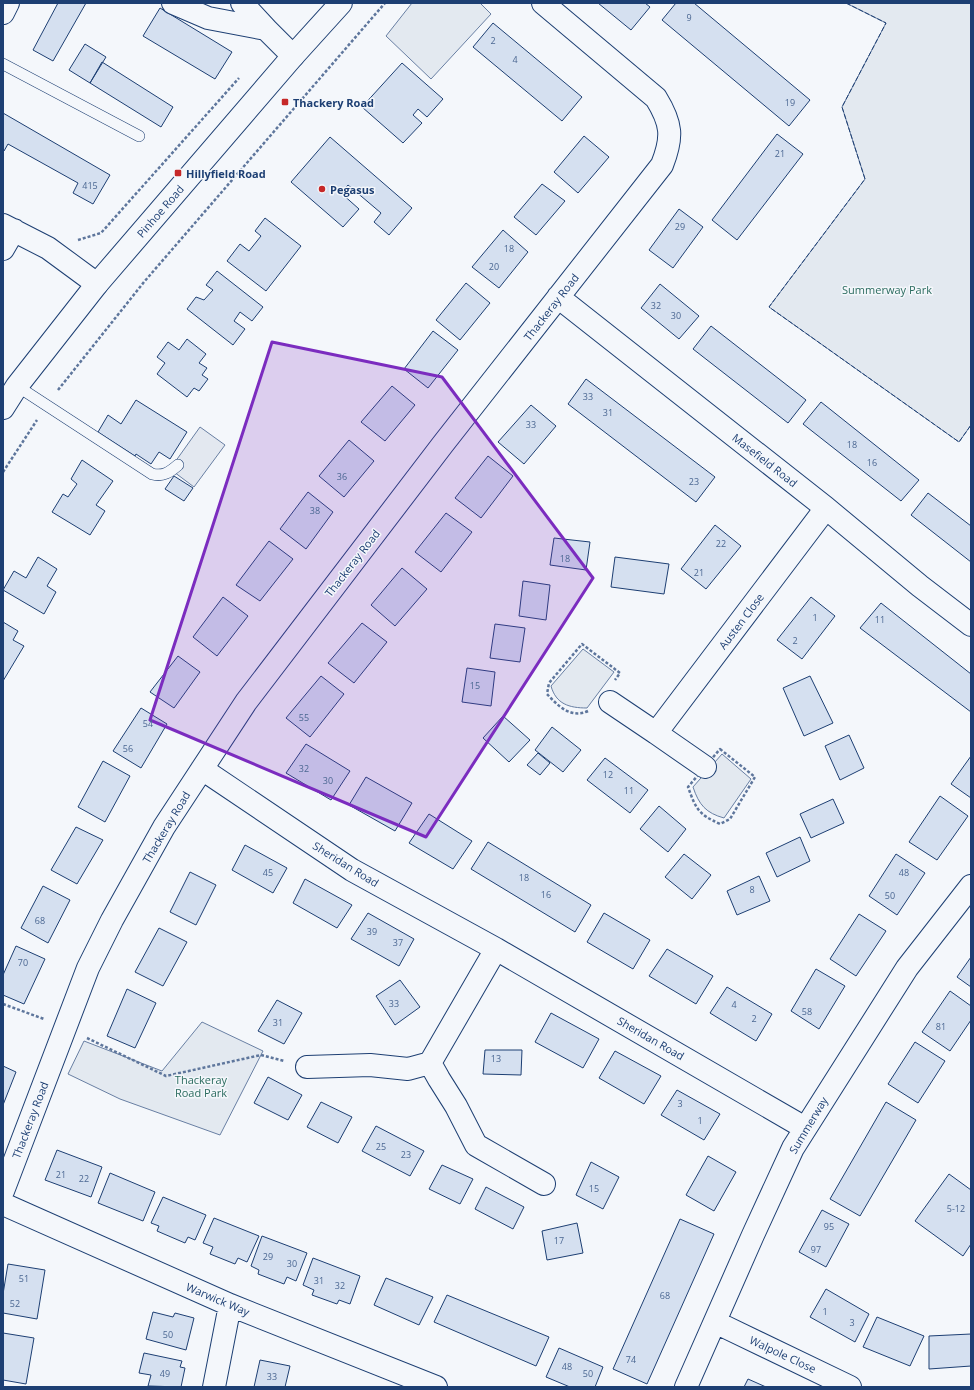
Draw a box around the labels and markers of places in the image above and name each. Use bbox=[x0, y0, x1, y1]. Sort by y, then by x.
place label: Thackery Road bbox=[293, 95, 374, 110]
marker: Thackery Road bbox=[280, 97, 290, 107]
place label: Hillyfield Road bbox=[186, 166, 266, 181]
marker: Hillyfield Road bbox=[173, 168, 183, 178]
place label: Pegasus bbox=[330, 182, 375, 197]
marker: Pegasus bbox=[317, 184, 327, 194]

